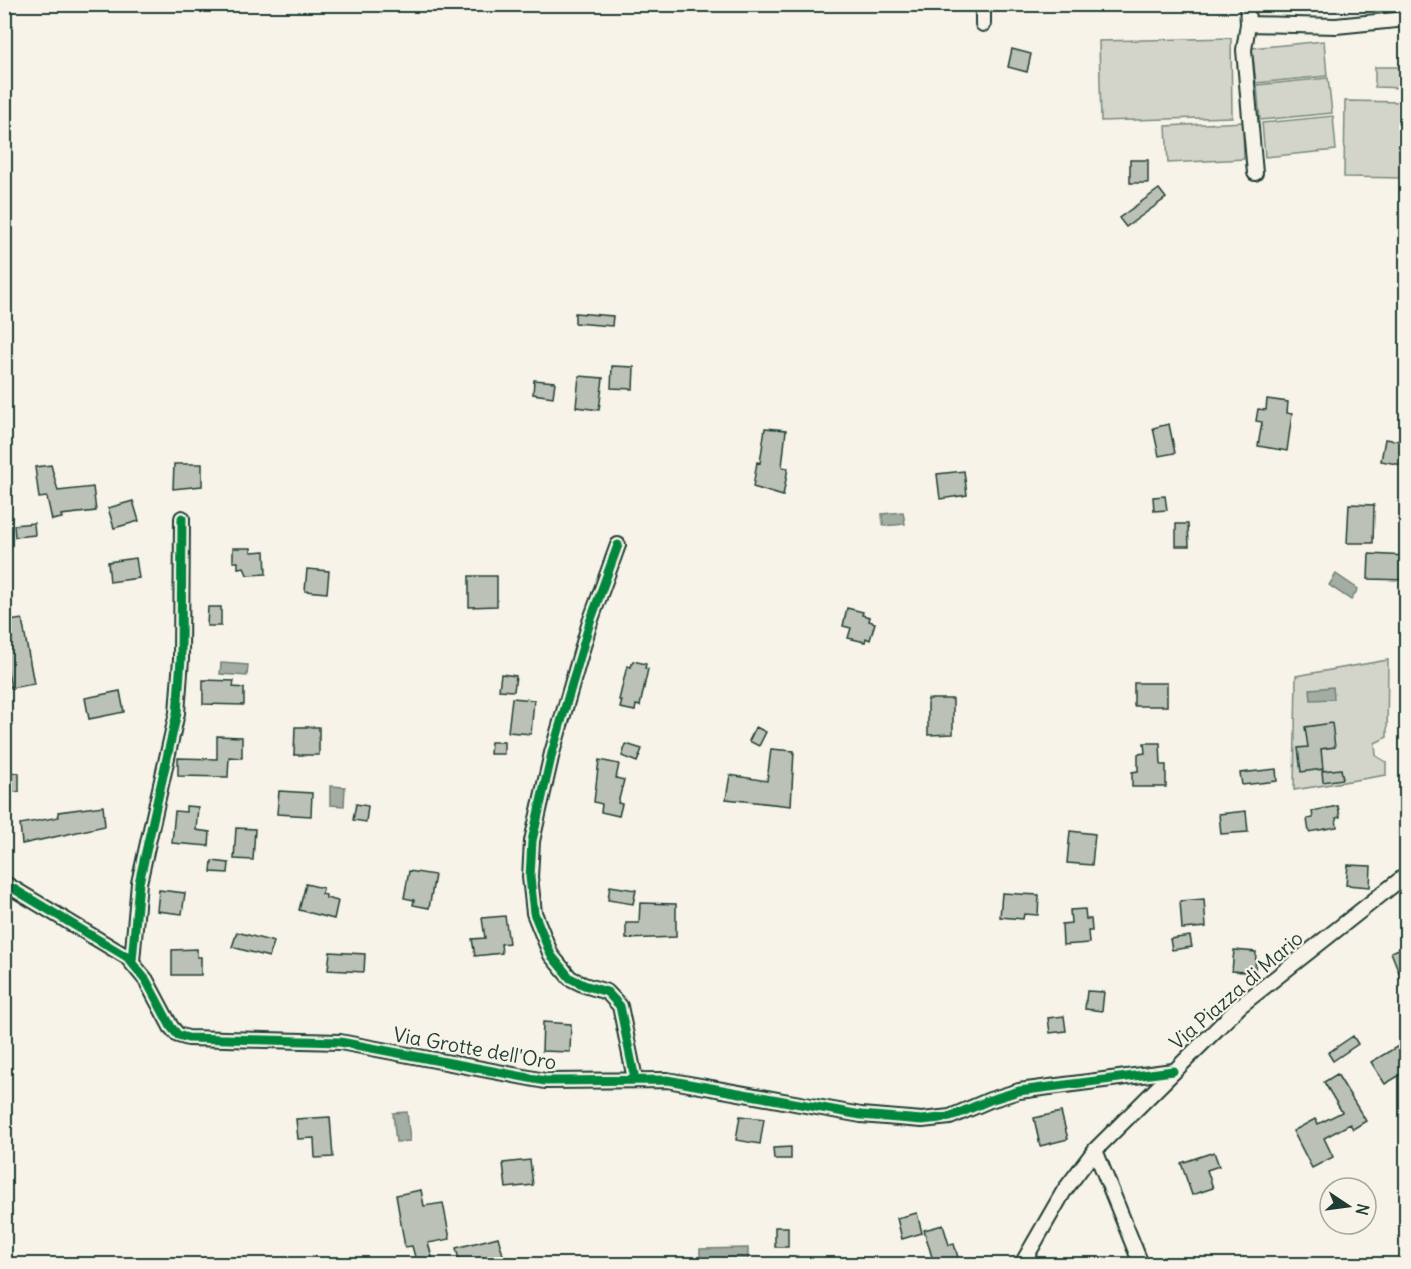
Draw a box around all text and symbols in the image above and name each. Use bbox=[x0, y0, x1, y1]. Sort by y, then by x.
street label: Via Piazza di Mario bbox=[1164, 925, 1308, 1055]
street label: Via Grotte dell'Oro bbox=[391, 1021, 559, 1075]
north arrow bbox=[1318, 1176, 1378, 1236]
text: N bbox=[1352, 1202, 1374, 1217]

